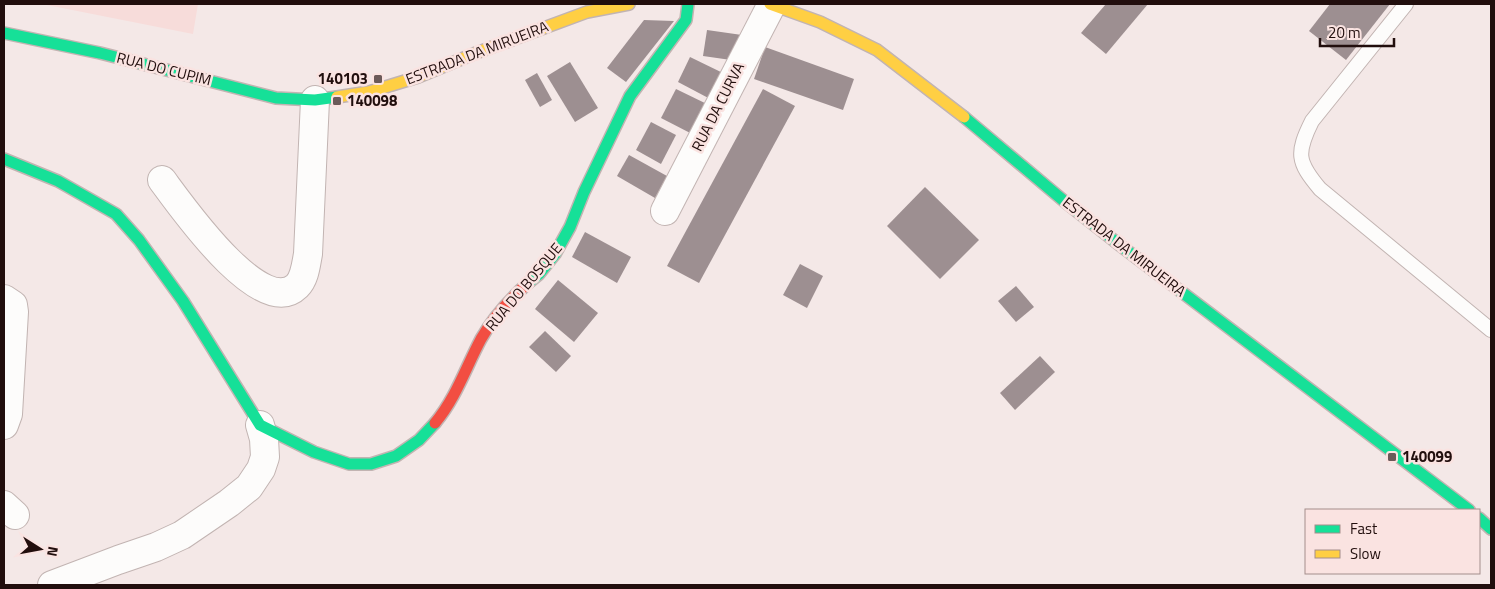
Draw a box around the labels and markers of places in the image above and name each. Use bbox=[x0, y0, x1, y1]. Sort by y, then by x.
place label: 140103 bbox=[318, 67, 368, 90]
marker: 140103 bbox=[372, 73, 384, 85]
place label: 140098 bbox=[347, 89, 397, 112]
marker: 140098 bbox=[331, 95, 343, 107]
place label: 140099 bbox=[1402, 445, 1452, 468]
marker: 140099 bbox=[1386, 451, 1398, 463]

